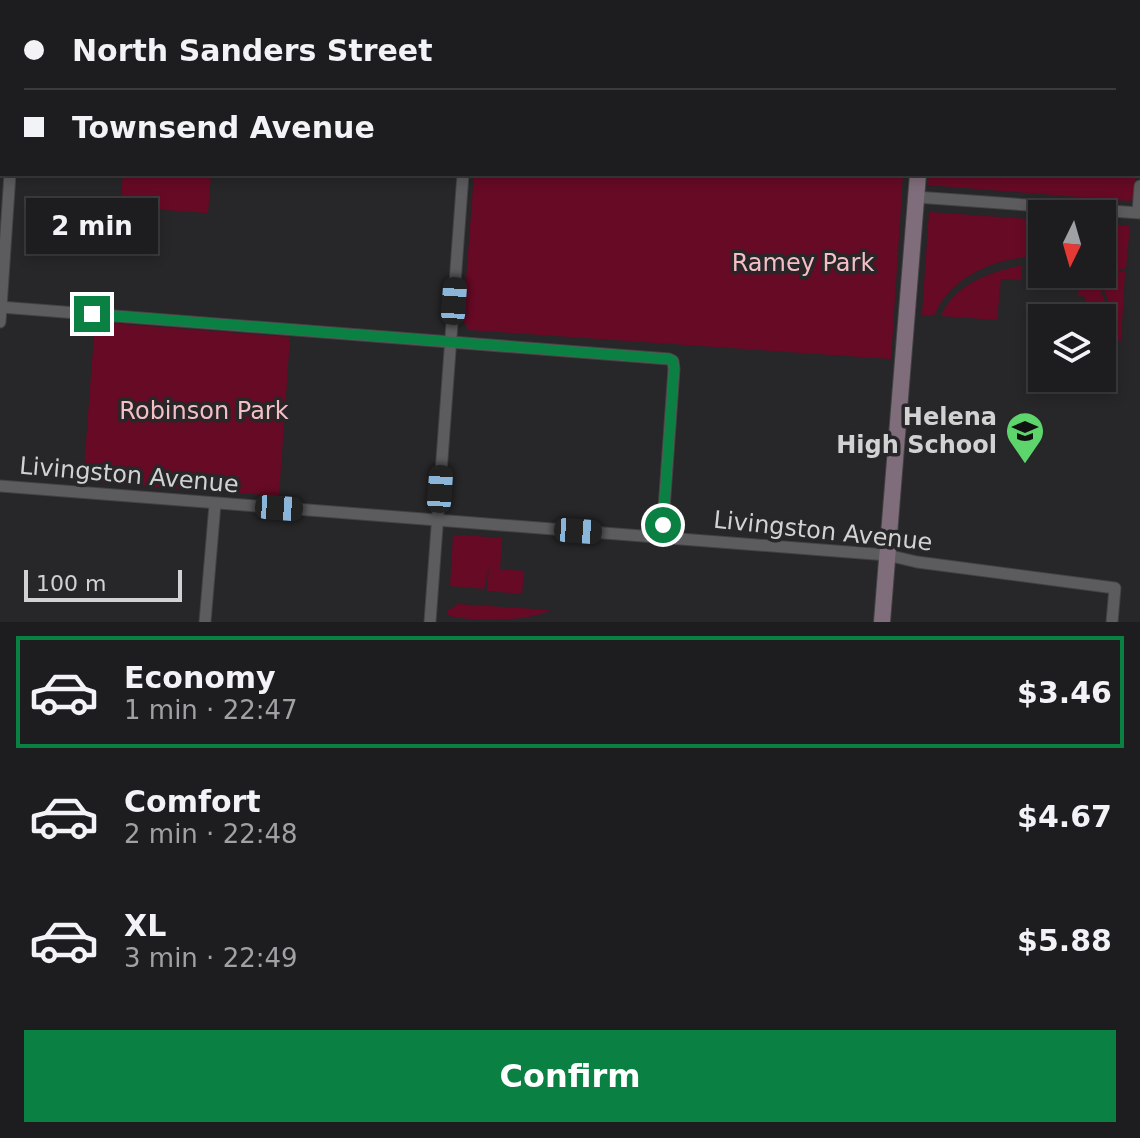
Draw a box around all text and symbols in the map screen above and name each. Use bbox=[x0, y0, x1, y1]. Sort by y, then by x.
text: North Sanders Street bbox=[72, 33, 433, 68]
text: Townsend Avenue bbox=[72, 110, 375, 145]
callout: 2 min bbox=[26, 198, 158, 254]
north arrow bbox=[1028, 200, 1116, 288]
map controls bbox=[1028, 200, 1116, 392]
text: 2 min bbox=[51, 211, 133, 241]
park label: Ramey Park bbox=[732, 249, 874, 277]
car bbox=[440, 276, 468, 326]
route end bbox=[74, 296, 110, 332]
button: layers bbox=[1028, 304, 1116, 392]
park label: Robinson Park bbox=[119, 397, 289, 425]
place label: Helena High School bbox=[836, 403, 997, 459]
school or university icon: Helena High School bbox=[1004, 410, 1046, 465]
street label: Livingston Avenue bbox=[18, 451, 240, 499]
car bbox=[426, 464, 454, 514]
car bbox=[254, 494, 304, 522]
street label: Livingston Avenue bbox=[712, 506, 934, 556]
route start bbox=[645, 507, 681, 543]
car bbox=[553, 517, 603, 545]
scale bar bbox=[24, 566, 182, 602]
text: 100 m bbox=[36, 571, 106, 596]
icon: car bbox=[28, 656, 100, 728]
text: Economy bbox=[124, 660, 276, 695]
text: $3.46 bbox=[1017, 675, 1112, 710]
text: 1 min · 22:47 bbox=[124, 695, 298, 725]
icon: car bbox=[28, 780, 100, 852]
text: Comfort bbox=[124, 784, 261, 819]
text: $4.67 bbox=[1017, 799, 1112, 834]
text: 2 min · 22:48 bbox=[124, 819, 298, 849]
icon: car bbox=[28, 904, 100, 976]
text: XL bbox=[124, 908, 166, 943]
text: $5.88 bbox=[1017, 923, 1112, 958]
text: 3 min · 22:49 bbox=[124, 943, 298, 973]
button: Confirm bbox=[24, 1030, 1116, 1122]

